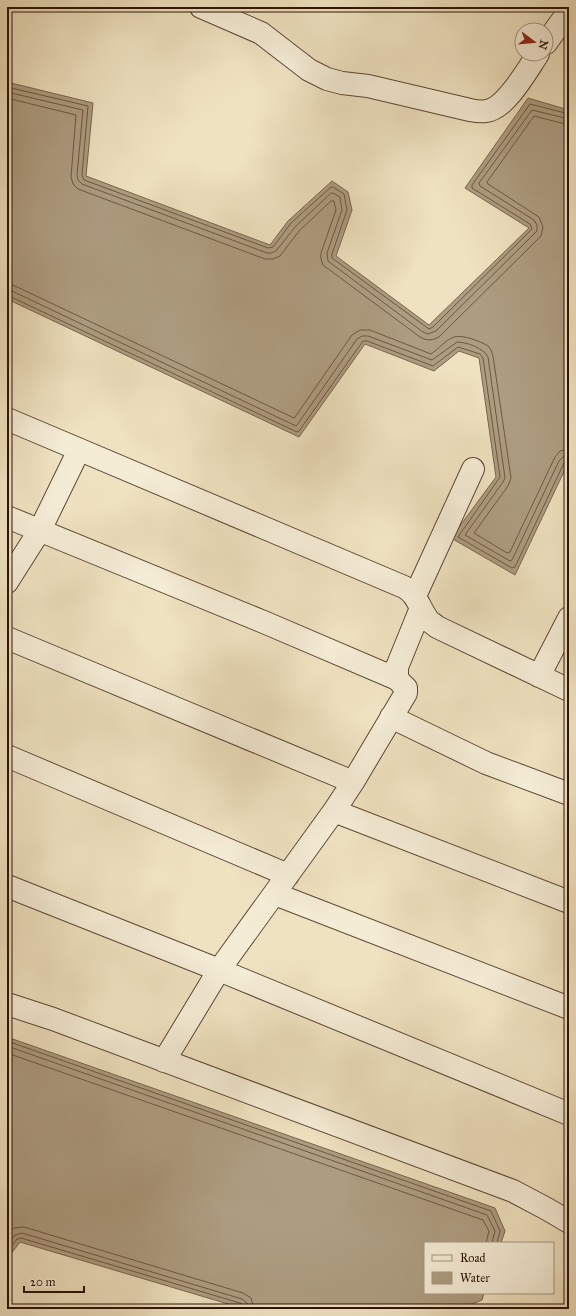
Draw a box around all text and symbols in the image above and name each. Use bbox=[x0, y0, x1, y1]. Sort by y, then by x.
north arrow bbox=[514, 22, 554, 62]
text: N bbox=[535, 38, 551, 52]
legend bbox=[424, 1242, 554, 1294]
text: Road bbox=[460, 1251, 486, 1265]
scale bar bbox=[24, 1268, 84, 1294]
text: Water bbox=[460, 1271, 490, 1285]
text: 20 m bbox=[30, 1275, 56, 1289]

